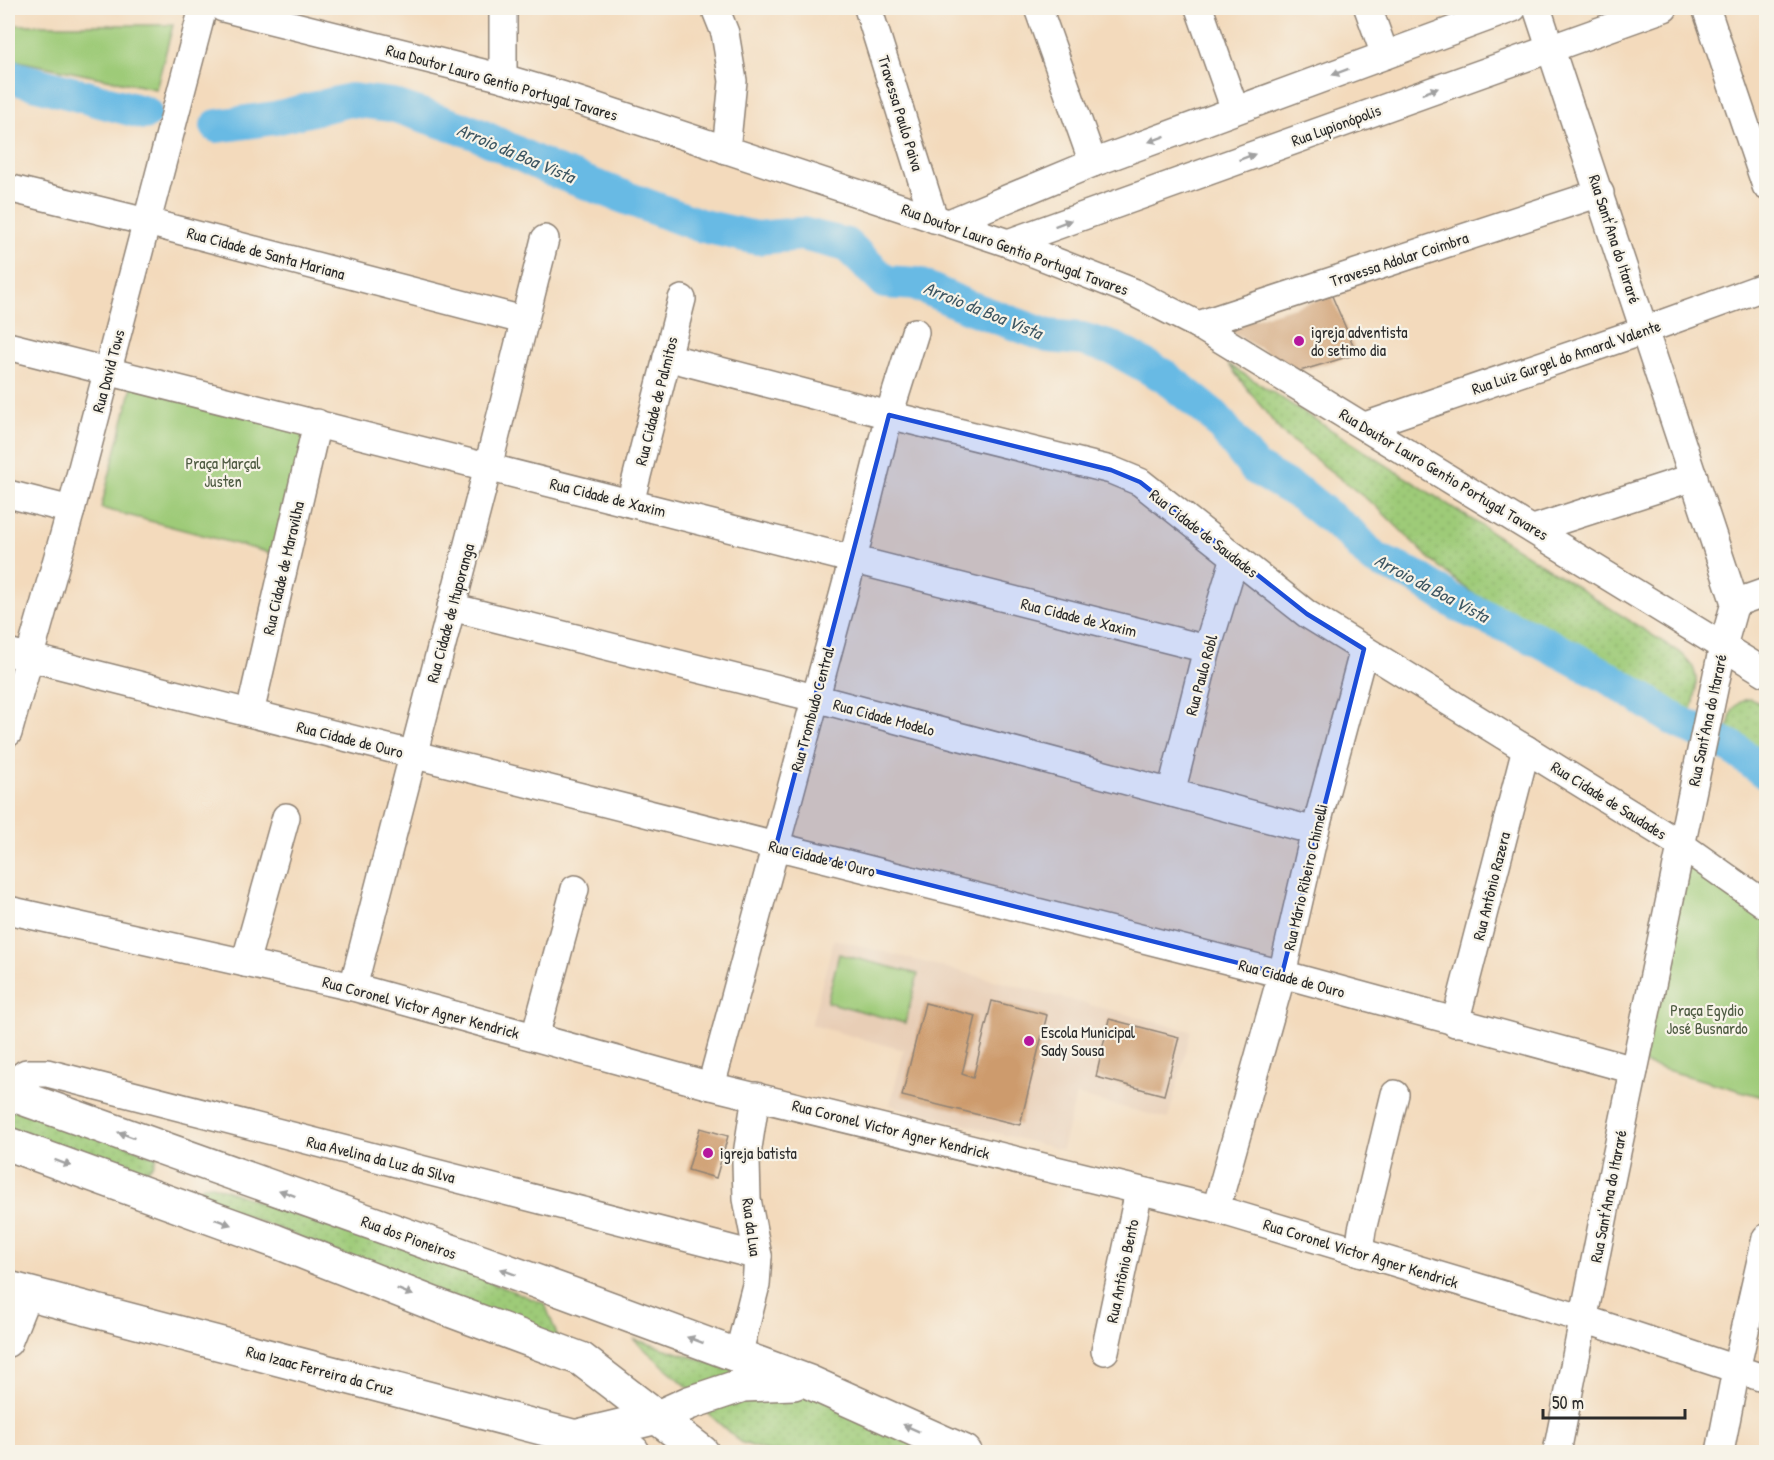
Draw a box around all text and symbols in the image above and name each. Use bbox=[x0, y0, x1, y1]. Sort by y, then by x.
street label: Rua Doutor Lauro Gentio Portugal Tavares bbox=[384, 38, 620, 126]
street label: Travessa Paulo Paiva bbox=[873, 52, 929, 174]
one-way arrow bbox=[1331, 67, 1349, 77]
one-way arrow bbox=[1422, 86, 1440, 96]
street label: Rua Lupionópolis bbox=[1288, 99, 1384, 151]
water label: Arroio da Boa Vista bbox=[453, 117, 580, 190]
one-way arrow bbox=[1148, 135, 1166, 145]
one-way arrow bbox=[1238, 152, 1256, 162]
street label: Rua Sant'Ana do Itararé bbox=[1584, 172, 1646, 307]
street label: Rua Doutor Lauro Gentio Portugal Tavares bbox=[899, 198, 1131, 300]
one-way arrow bbox=[1055, 218, 1073, 228]
street label: Rua Cidade de Santa Mariana bbox=[185, 221, 347, 285]
street label: Travessa Adolar Coimbra bbox=[1327, 226, 1471, 292]
water label: Arroio da Boa Vista bbox=[920, 275, 1048, 346]
street label: Rua Luiz Gurgel do Amaral Valente bbox=[1469, 314, 1664, 400]
place label: igreja adventista do setimo dia bbox=[1311, 321, 1407, 361]
street label: Rua David Tows bbox=[86, 327, 130, 415]
street label: Rua Cidade de Palmitos bbox=[629, 334, 683, 468]
marker: igreja adventista do setimo dia bbox=[1292, 334, 1306, 348]
street label: Rua Doutor Lauro Gentio Portugal Tavares bbox=[1336, 403, 1552, 545]
park label: Praça Marçal Justen bbox=[186, 452, 261, 492]
street label: Rua Cidade de Xaxim bbox=[548, 472, 668, 522]
street label: Rua Cidade de Saudades bbox=[1145, 484, 1263, 582]
street label: Rua Cidade de Maravilha bbox=[257, 499, 309, 637]
street label: Rua Cidade de Ituporanga bbox=[421, 541, 479, 685]
water label: Arroio da Boa Vista bbox=[1371, 548, 1495, 629]
street label: Rua Cidade de Xaxim bbox=[1019, 592, 1139, 642]
street label: Rua Paulo Robl bbox=[1180, 631, 1223, 718]
street label: Rua Trombudo Central bbox=[785, 643, 839, 774]
street label: Rua Sant'Ana do Itararé bbox=[1682, 651, 1732, 788]
street label: Rua Cidade Modelo bbox=[831, 693, 938, 741]
street label: Rua Cidade de Ouro bbox=[294, 715, 406, 763]
street label: Rua Cidade de Saudades bbox=[1547, 756, 1671, 844]
street label: Rua Mário Ribeiro Chimelli bbox=[1277, 802, 1333, 952]
street label: Rua Antônio Razera bbox=[1467, 830, 1515, 942]
street label: Rua Cidade de Ouro bbox=[766, 834, 878, 882]
street label: Rua Cidade de Ouro bbox=[1237, 953, 1348, 1003]
street label: Rua Coronel Victor Agner Kendrick bbox=[320, 970, 522, 1044]
park label: Praça Egydio José Busnardo bbox=[1666, 999, 1748, 1039]
place label: Escola Municipal Sady Sousa bbox=[1041, 1021, 1136, 1061]
marker: Escola Municipal Sady Sousa bbox=[1022, 1034, 1036, 1048]
street label: Rua Coronel Victor Agner Kendrick bbox=[790, 1094, 992, 1164]
street label: Rua Sant'Ana do Itararé bbox=[1584, 1127, 1632, 1264]
one-way arrow bbox=[117, 1130, 135, 1140]
street label: Rua Avelina da Luz da Silva bbox=[304, 1130, 458, 1188]
place label: igreja batista bbox=[720, 1142, 797, 1164]
marker: igreja batista bbox=[701, 1146, 715, 1160]
one-way arrow bbox=[54, 1159, 72, 1169]
one-way arrow bbox=[278, 1187, 296, 1197]
street label: Rua da Lua bbox=[737, 1197, 767, 1257]
street label: Rua dos Pioneiros bbox=[358, 1210, 460, 1264]
street label: Rua Coronel Victor Agner Kendrick bbox=[1261, 1213, 1461, 1293]
street label: Rua Antônio Bento bbox=[1100, 1217, 1144, 1325]
one-way arrow bbox=[214, 1218, 232, 1227]
one-way arrow bbox=[499, 1266, 517, 1276]
one-way arrow bbox=[396, 1288, 414, 1298]
one-way arrow bbox=[686, 1335, 704, 1345]
street label: Rua Izaac Ferreira da Cruz bbox=[244, 1340, 396, 1400]
scale bar bbox=[1543, 1382, 1686, 1420]
text: 50 m bbox=[1552, 1390, 1584, 1415]
one-way arrow bbox=[903, 1424, 920, 1433]

